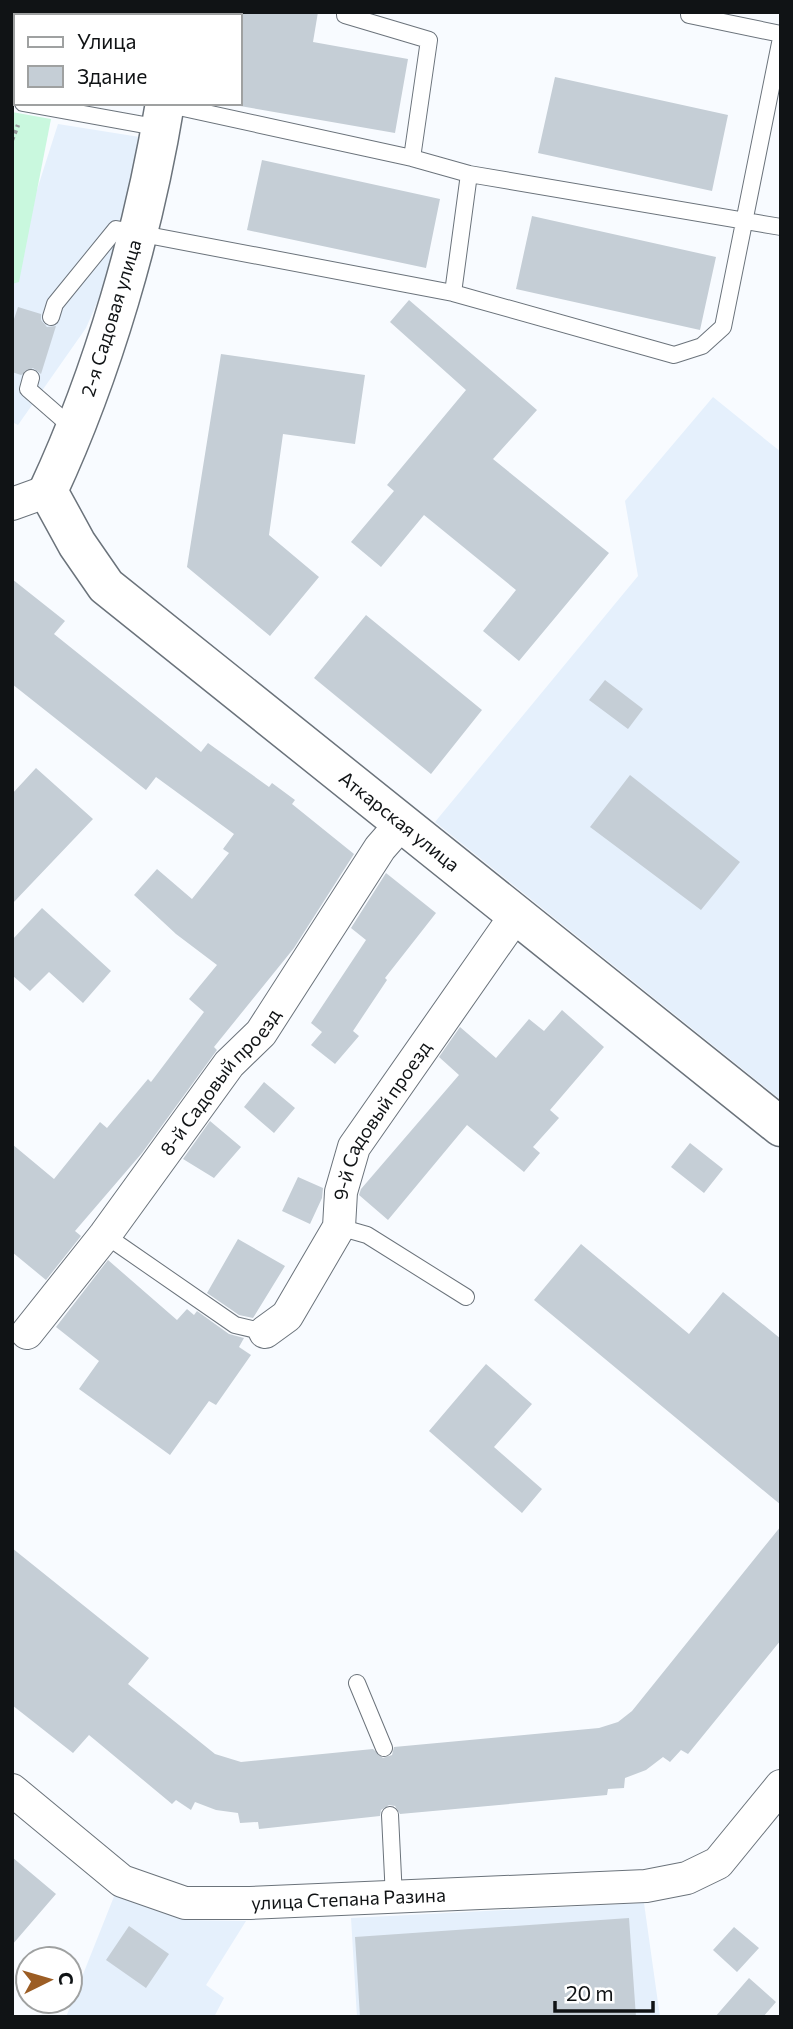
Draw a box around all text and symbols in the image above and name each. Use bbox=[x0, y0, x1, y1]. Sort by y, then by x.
legend bbox=[14, 14, 242, 105]
text: Улица bbox=[77, 28, 136, 53]
text: Здание bbox=[77, 63, 147, 88]
street label: 2-я Садовая улица bbox=[76, 237, 145, 399]
street label: Аткарская улица bbox=[335, 766, 464, 876]
street label: 8-й Садовый проезд bbox=[155, 1004, 285, 1160]
street label: 9-й Садовый проезд bbox=[329, 1036, 435, 1201]
street label: улица Степана Разина bbox=[251, 1883, 446, 1914]
north arrow bbox=[14, 1945, 84, 2015]
scale bar bbox=[555, 1969, 653, 2013]
text: С bbox=[54, 1971, 78, 1986]
text: 20 m bbox=[566, 1980, 614, 2005]

